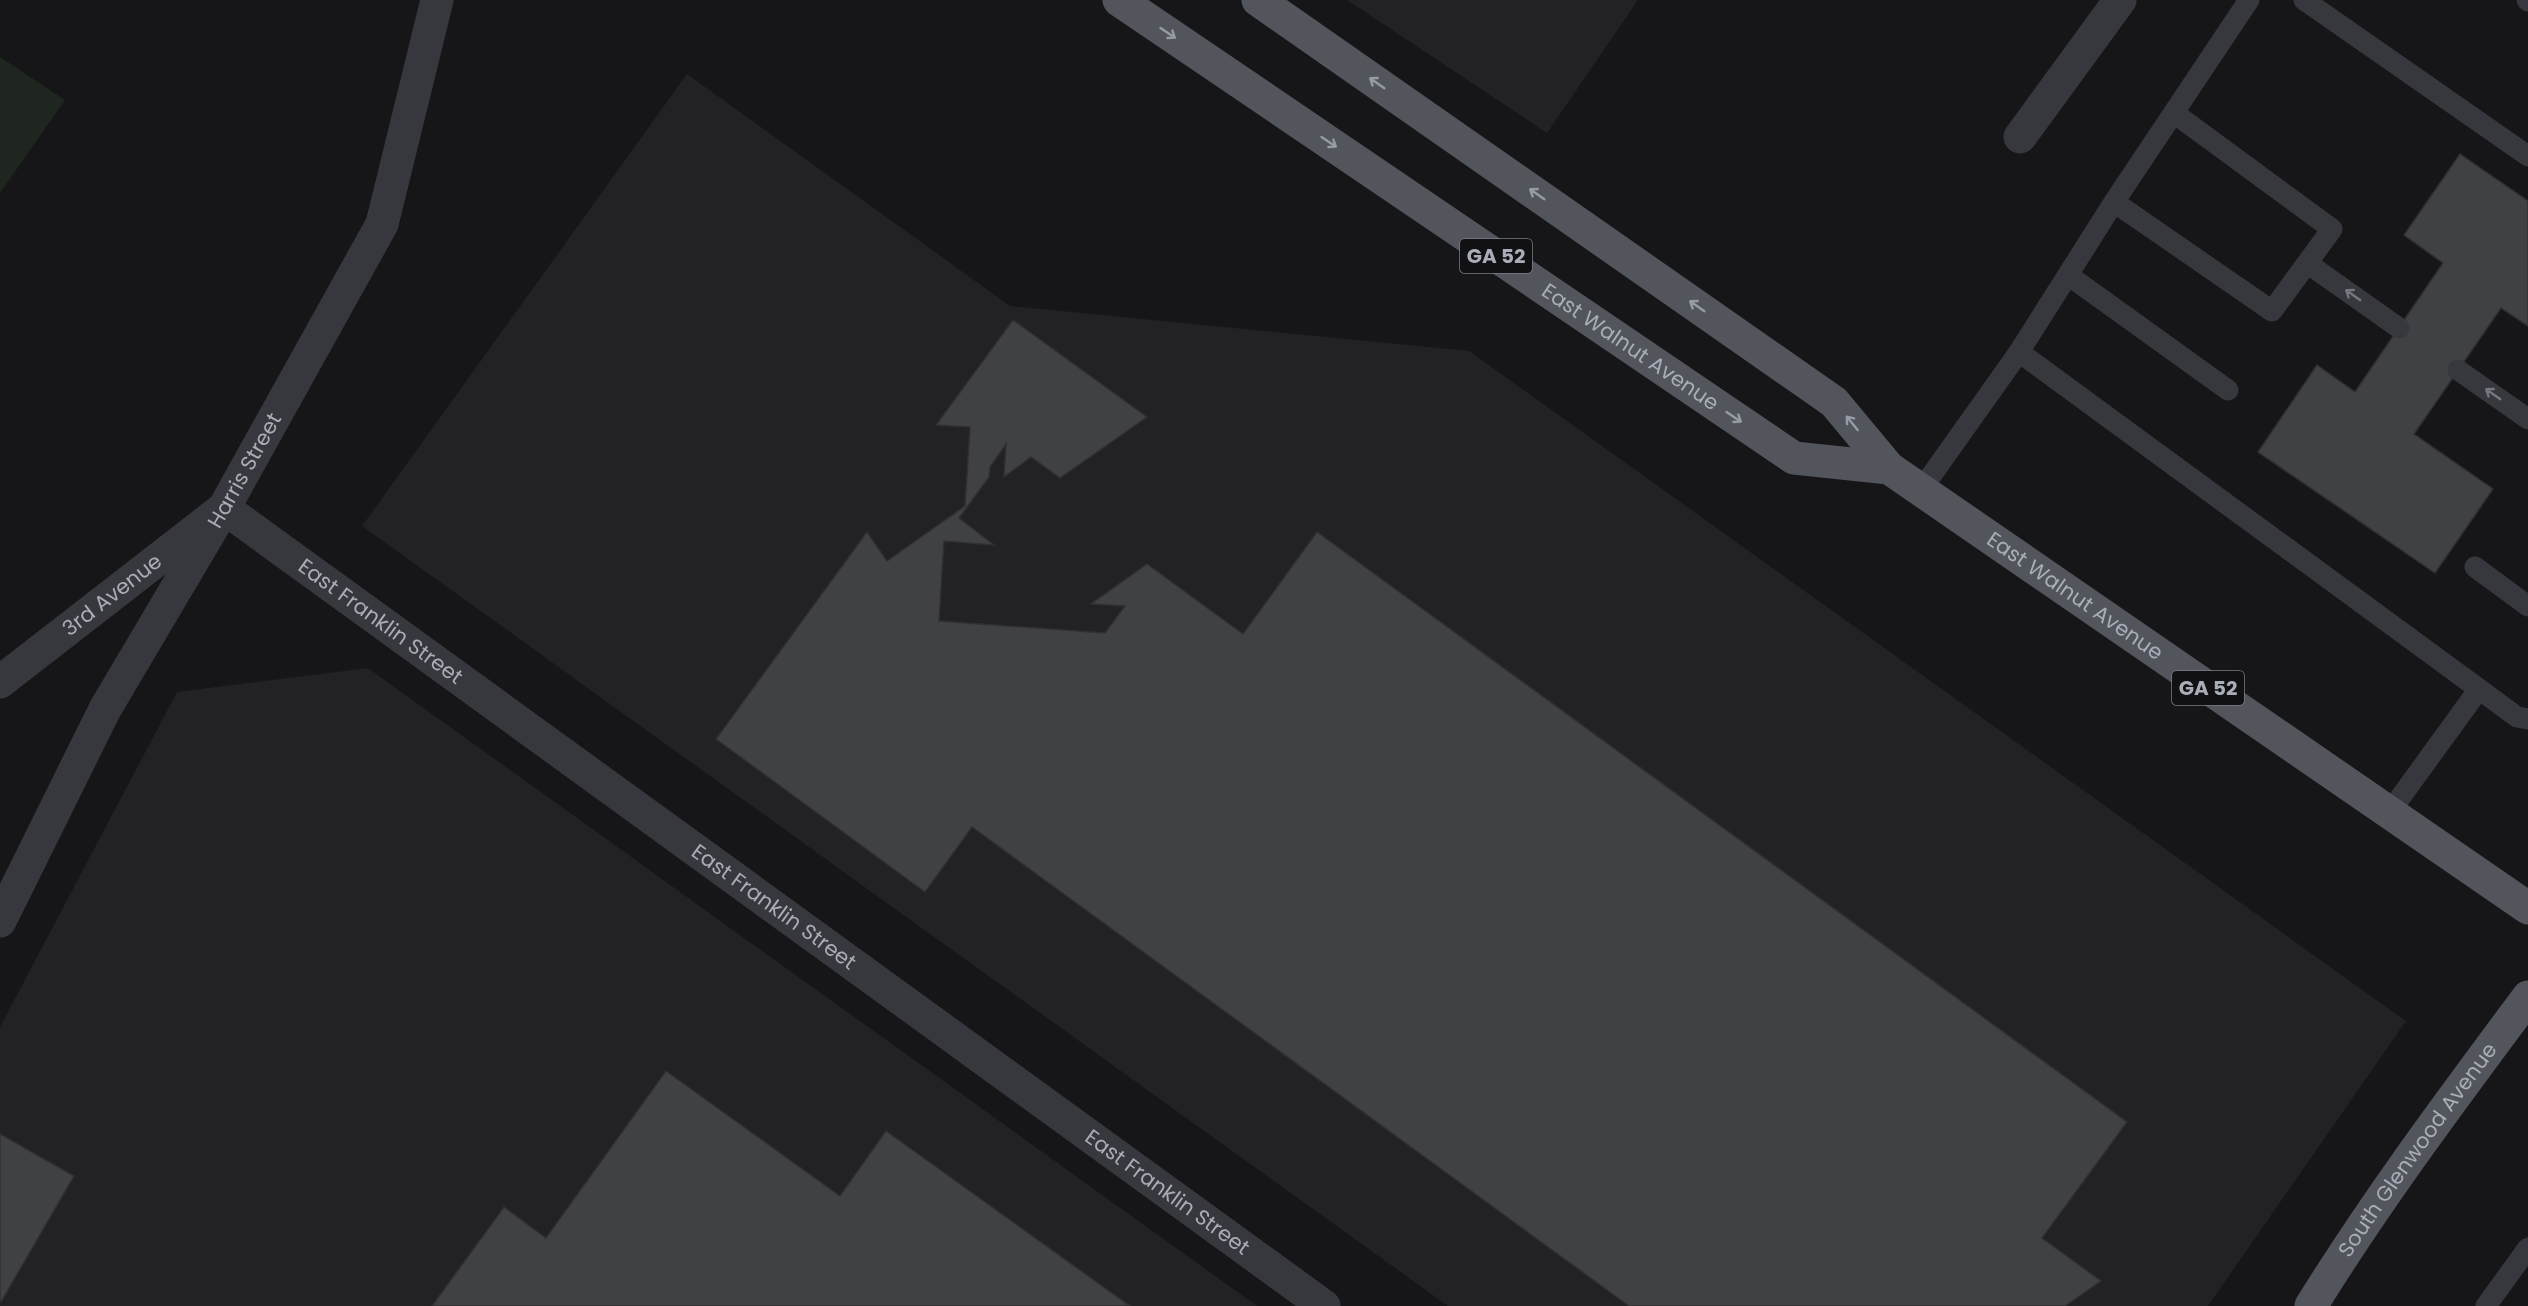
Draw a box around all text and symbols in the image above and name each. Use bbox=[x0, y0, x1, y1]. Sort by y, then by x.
one-way arrow bbox=[1159, 27, 1175, 39]
one-way arrow bbox=[1369, 77, 1385, 89]
one-way arrow bbox=[1320, 137, 1337, 149]
one-way arrow bbox=[1529, 188, 1545, 200]
road number: GA 52 bbox=[1460, 239, 1532, 273]
street label: East Walnut Avenue bbox=[1536, 276, 1725, 417]
one-way arrow bbox=[2345, 289, 2361, 301]
one-way arrow bbox=[1689, 300, 1705, 312]
one-way arrow bbox=[2486, 388, 2502, 400]
street label: Harris Street bbox=[200, 407, 288, 533]
one-way arrow bbox=[1725, 411, 1741, 423]
one-way arrow bbox=[1845, 415, 1858, 431]
street label: East Walnut Avenue bbox=[1981, 525, 2169, 667]
street label: 3rd Avenue bbox=[56, 547, 168, 642]
street label: East Franklin Street bbox=[293, 552, 469, 691]
road number: GA 52 bbox=[2172, 671, 2244, 705]
street label: East Franklin Street bbox=[686, 837, 862, 976]
street label: South Glenwood Avenue bbox=[2331, 1036, 2503, 1263]
street label: East Franklin Street bbox=[1079, 1122, 1256, 1262]

